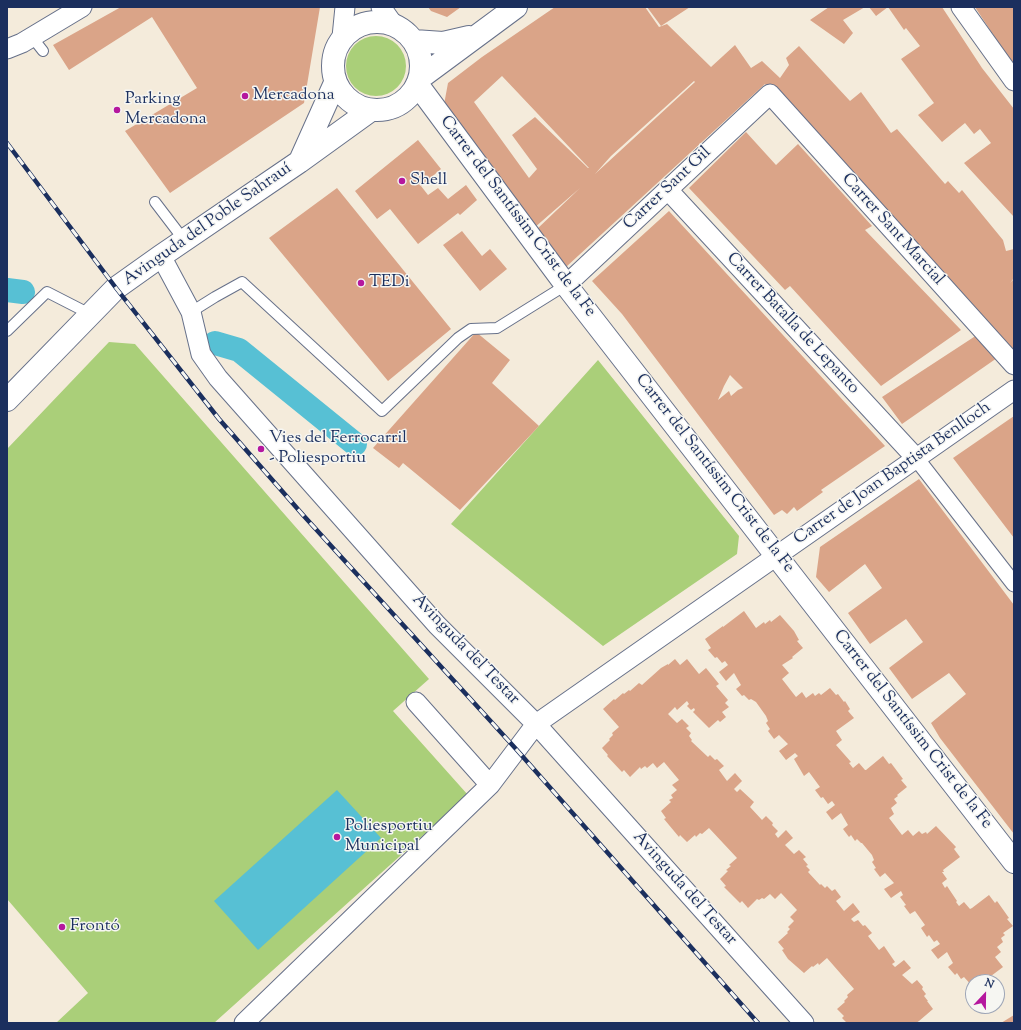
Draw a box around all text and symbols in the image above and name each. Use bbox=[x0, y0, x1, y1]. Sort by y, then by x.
place label: Mercadona bbox=[253, 86, 335, 106]
place label: Parking Mercadona bbox=[125, 90, 207, 130]
marker: Mercadona bbox=[240, 91, 250, 101]
marker: Parking Mercadona bbox=[112, 105, 122, 115]
street label: Carrer del Santíssim Crist de la Fe bbox=[435, 112, 599, 322]
street label: Carrer Sant Gil bbox=[620, 143, 716, 235]
street label: Avinguda del Poble Sahrauí bbox=[120, 159, 296, 291]
street label: Carrer Sant Marcial bbox=[836, 170, 948, 290]
place label: Shell bbox=[410, 171, 447, 191]
marker: Shell bbox=[397, 176, 407, 186]
street label: Carrer Batalla de Lepanto bbox=[721, 249, 863, 399]
place label: TEDi bbox=[369, 273, 410, 293]
marker: TEDi bbox=[356, 278, 366, 288]
street label: Carrer del Santíssim Crist de la Fe bbox=[630, 370, 798, 578]
street label: Carrer de Joan Baptista Benlloch bbox=[791, 398, 995, 550]
place label: Vies del Ferrocarril - Poliesportiu bbox=[269, 429, 407, 469]
marker: Vies del Ferrocarril - Poliesportiu bbox=[256, 444, 266, 454]
street label: Avinguda del Testar bbox=[407, 590, 523, 710]
street label: Carrer del Santíssim Crist de la Fe bbox=[828, 626, 996, 834]
place label: Poliesportiu Municipal bbox=[345, 817, 433, 857]
street label: Avinguda del Testar bbox=[628, 828, 740, 950]
marker: Poliesportiu Municipal bbox=[332, 832, 342, 842]
place label: Frontó bbox=[70, 917, 120, 937]
marker: Frontó bbox=[57, 922, 67, 932]
north arrow bbox=[965, 974, 1005, 1014]
text: N bbox=[982, 975, 996, 993]

